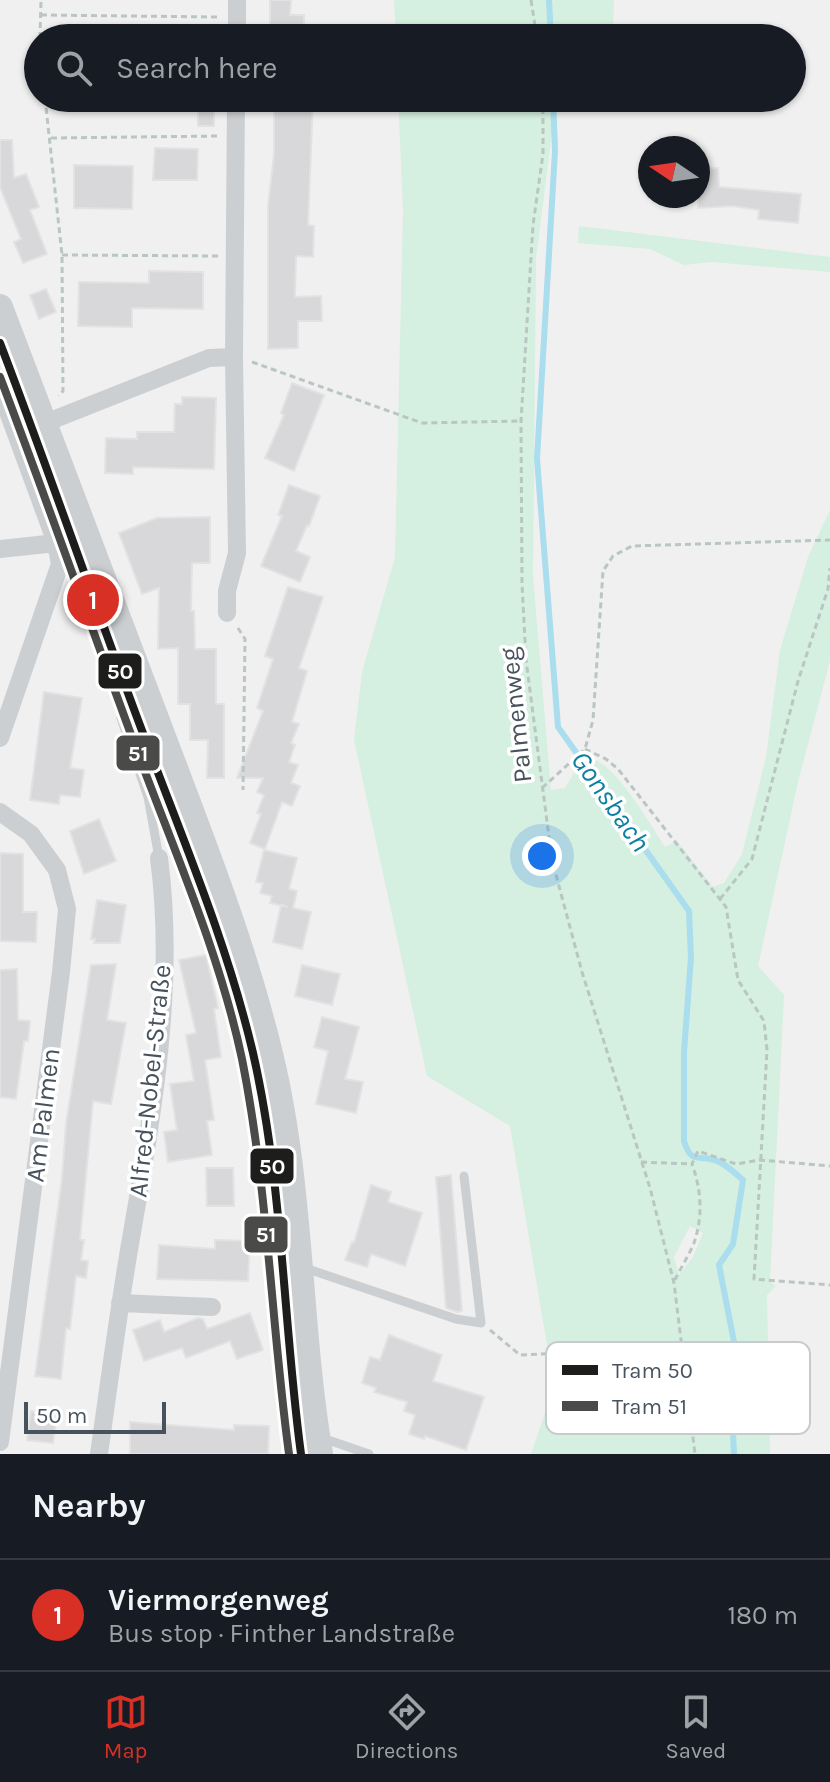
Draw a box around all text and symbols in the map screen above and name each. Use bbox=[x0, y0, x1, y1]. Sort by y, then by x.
search box bbox=[24, 24, 806, 112]
icon: search bbox=[52, 46, 96, 90]
text: Search here bbox=[116, 50, 277, 86]
north arrow bbox=[638, 136, 710, 208]
pin: 1 bbox=[67, 570, 119, 630]
street label: Palmenweg bbox=[493, 645, 539, 784]
line badge: 50 bbox=[97, 652, 143, 690]
text: 50 bbox=[107, 659, 133, 685]
line badge: 51 bbox=[115, 734, 161, 772]
text: 51 bbox=[128, 741, 148, 767]
water label: Gonsbach bbox=[564, 744, 658, 858]
your location bbox=[522, 836, 562, 876]
street label: Alfred-Nobel-Straße bbox=[122, 963, 178, 1199]
street label: Am Palmen bbox=[19, 1046, 67, 1184]
line badge: 50 bbox=[249, 1147, 295, 1185]
text: 50 bbox=[259, 1154, 285, 1180]
line badge: 51 bbox=[243, 1215, 289, 1254]
text: 51 bbox=[256, 1222, 276, 1248]
legend bbox=[546, 1342, 810, 1434]
text: Tram 50 bbox=[612, 1358, 693, 1384]
text: Tram 51 bbox=[612, 1394, 687, 1420]
scale bar bbox=[24, 1398, 166, 1434]
text: 50 m bbox=[36, 1403, 87, 1429]
text: Nearby bbox=[32, 1486, 146, 1526]
text: Viermorgenweg bbox=[108, 1582, 329, 1618]
text: 1 bbox=[53, 1600, 63, 1631]
text: 180 m bbox=[728, 1600, 798, 1631]
text: Bus stop · Finther Landstraße bbox=[108, 1618, 455, 1649]
tab: Map bbox=[104, 1690, 148, 1764]
tab: Directions bbox=[355, 1690, 458, 1764]
tab: Saved bbox=[666, 1690, 726, 1764]

